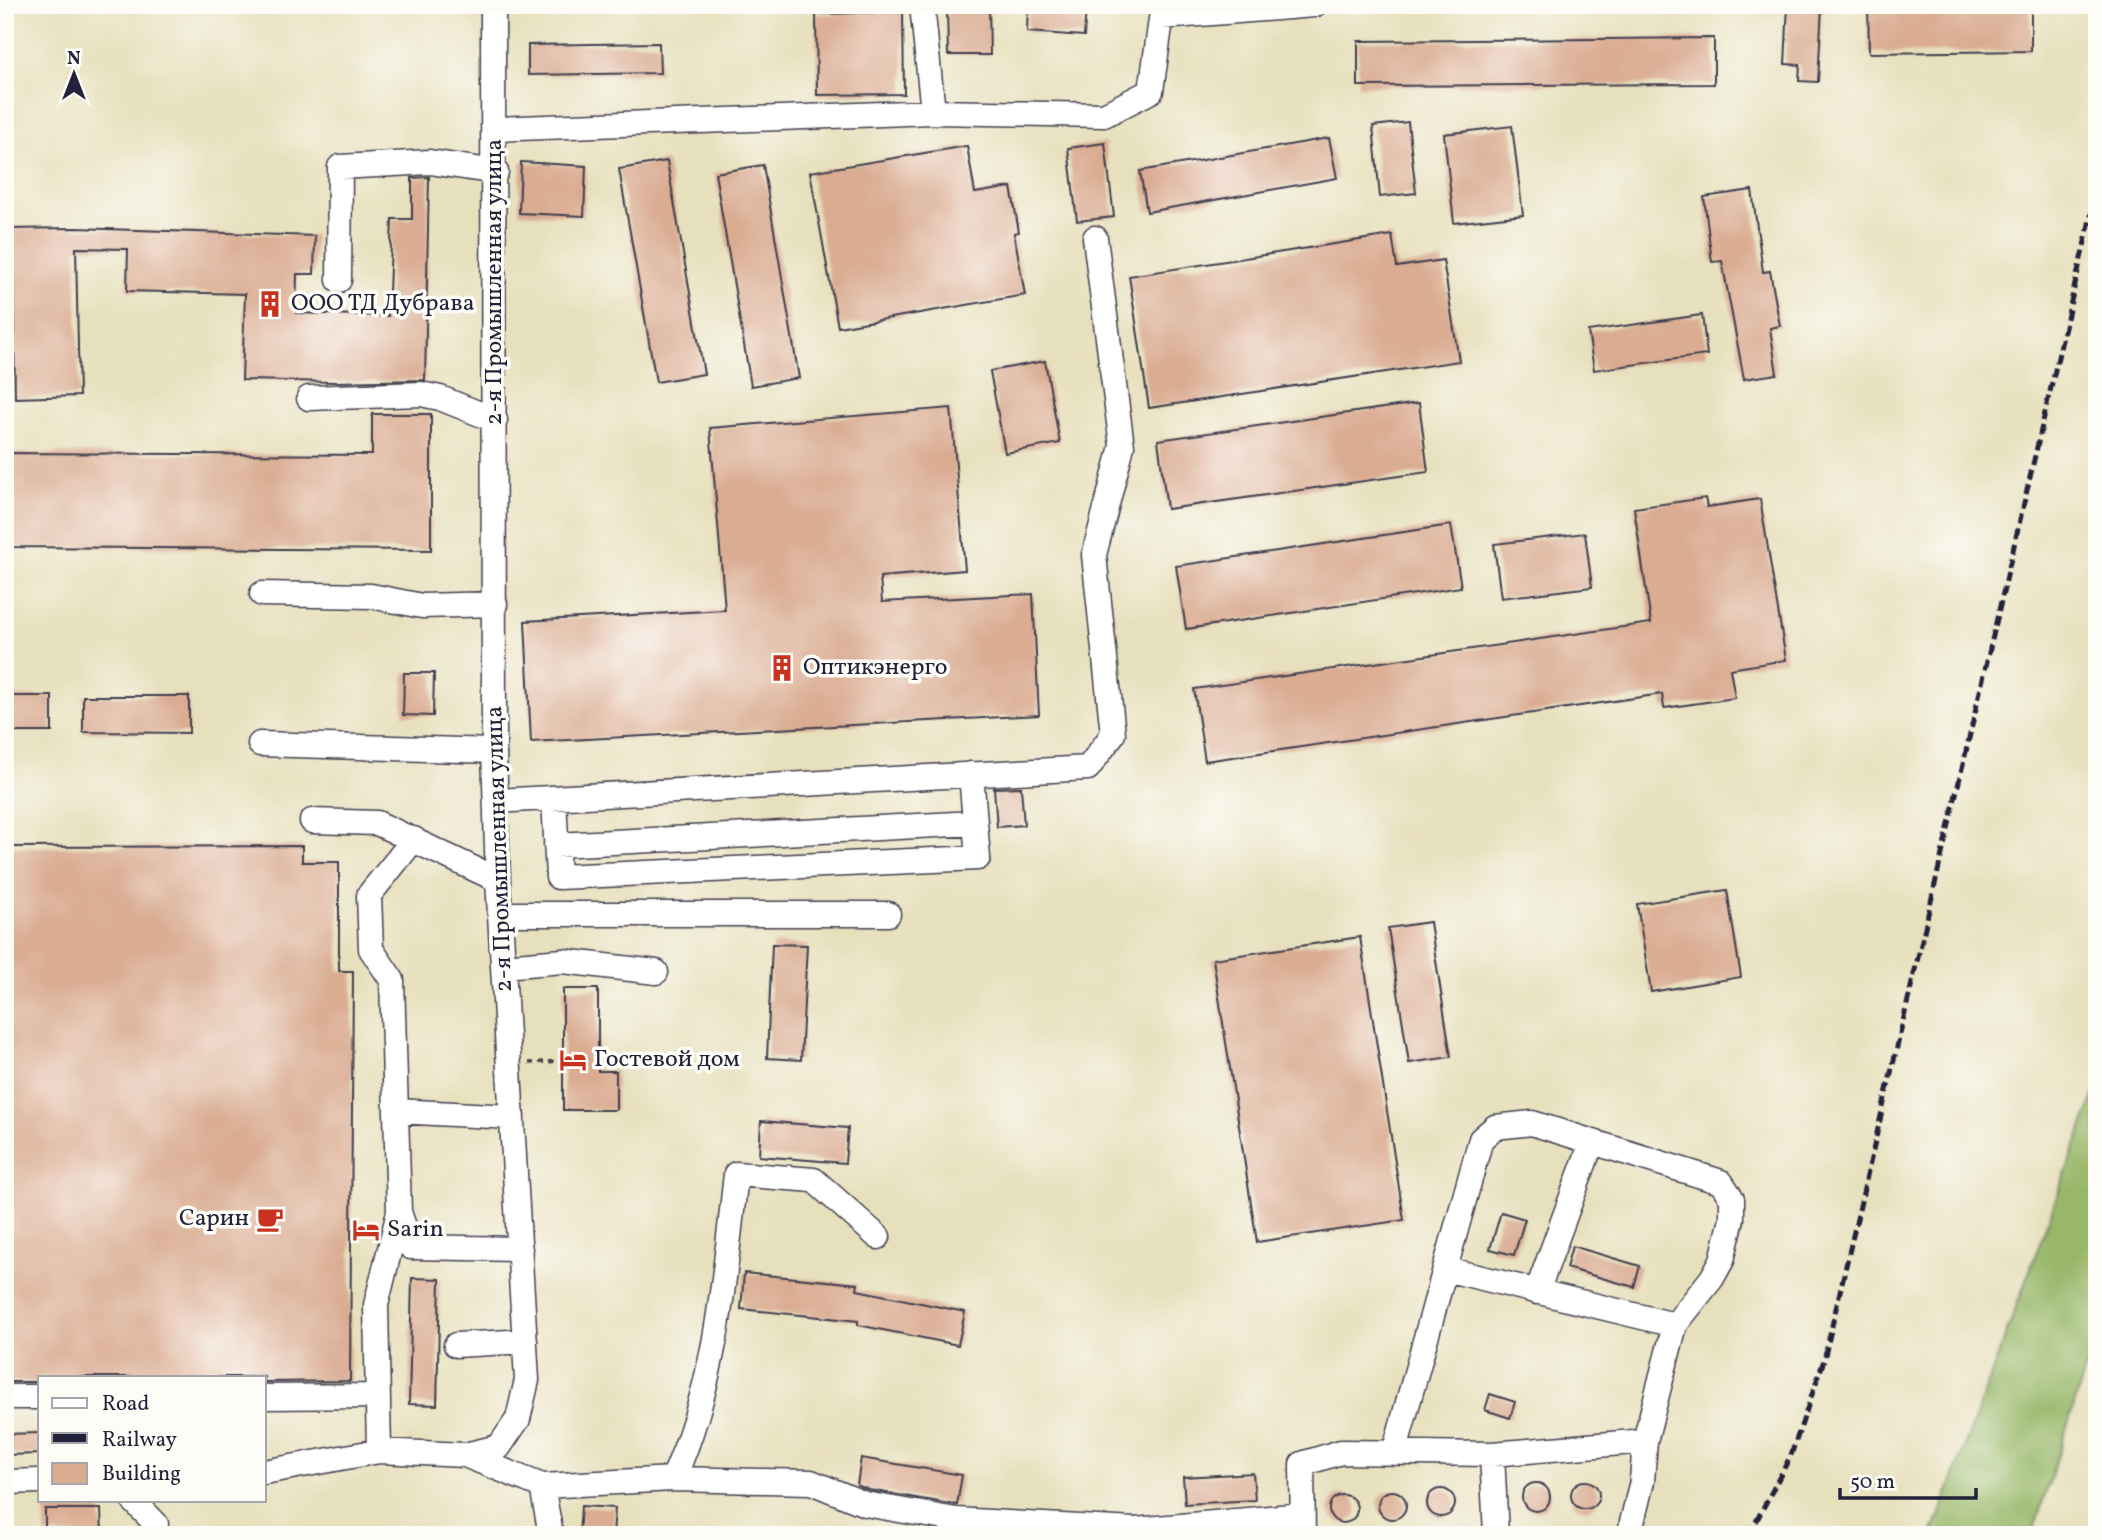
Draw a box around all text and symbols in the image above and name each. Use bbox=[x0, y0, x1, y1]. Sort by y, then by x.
north arrow bbox=[38, 38, 108, 108]
text: N bbox=[67, 46, 81, 72]
street label: 2-я Промышленная улица bbox=[478, 139, 512, 425]
place label: ООО ТД Дубрава bbox=[291, 287, 475, 321]
building icon: ООО ТД Дубрава bbox=[255, 289, 285, 319]
place label: Оптикэнерго bbox=[803, 651, 948, 685]
building icon: Оптикэнерго bbox=[767, 653, 797, 683]
street label: 2-я Промышленная улица bbox=[478, 705, 522, 993]
place label: Гостевой дом bbox=[594, 1043, 740, 1077]
hotel icon: Гостевой дом bbox=[558, 1045, 588, 1075]
place label: Сарин bbox=[179, 1202, 249, 1236]
cafe icon: Сарин bbox=[255, 1204, 285, 1234]
place label: Sarin bbox=[387, 1213, 444, 1247]
hotel icon: Sarin bbox=[351, 1215, 381, 1245]
legend bbox=[38, 1376, 266, 1502]
text: Road bbox=[102, 1390, 149, 1419]
text: Railway bbox=[102, 1426, 178, 1455]
scale bar bbox=[1840, 1456, 1976, 1500]
text: Building bbox=[102, 1460, 181, 1489]
text: 50 m bbox=[1850, 1468, 1895, 1497]

